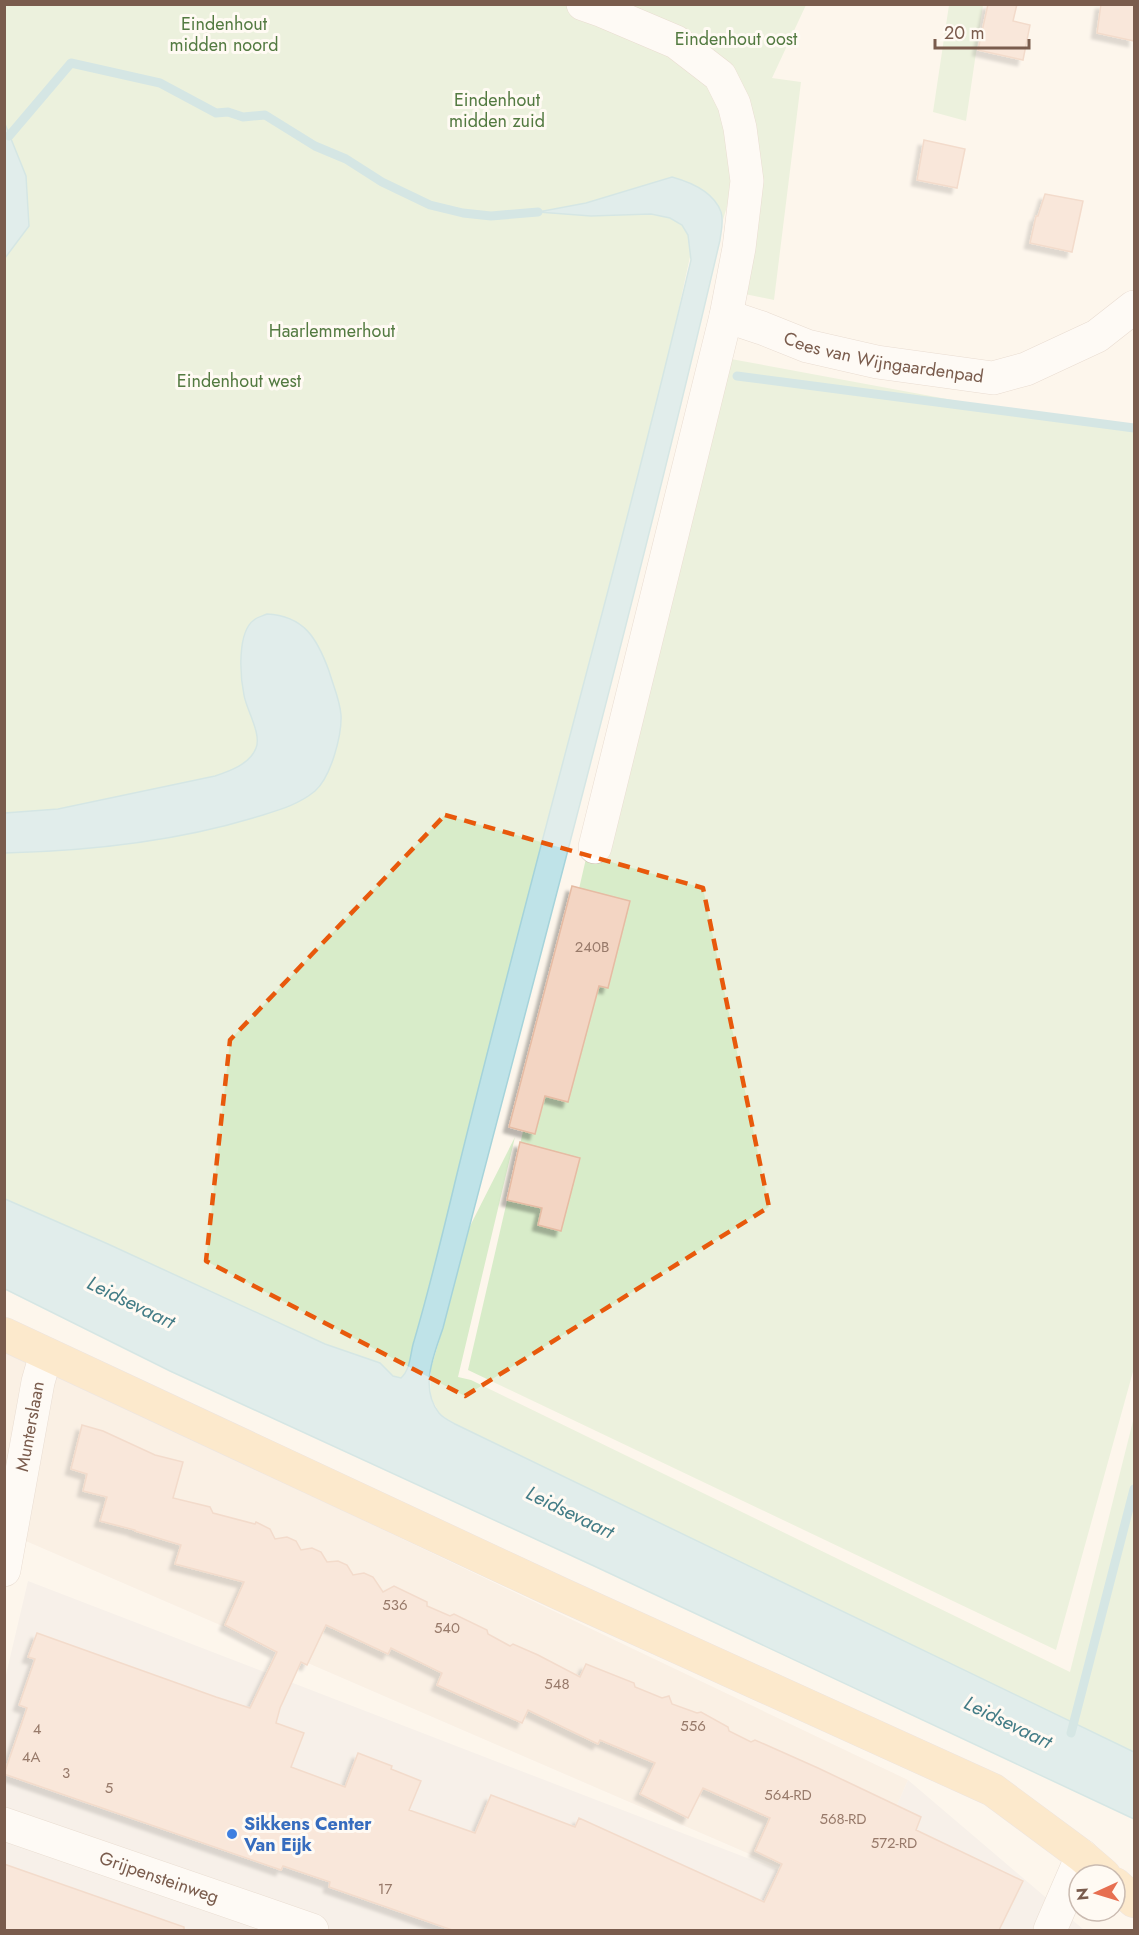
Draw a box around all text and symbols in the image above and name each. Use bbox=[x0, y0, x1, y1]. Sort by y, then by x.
park label: Eindenhout midden noord bbox=[170, 11, 278, 58]
scale bar bbox=[935, 12, 1030, 50]
text: 20 m bbox=[944, 20, 984, 46]
park label: Eindenhout oost bbox=[675, 26, 798, 52]
park label: Eindenhout midden zuid bbox=[449, 87, 545, 134]
park label: Haarlemmerhout bbox=[269, 318, 396, 344]
street label: Cees van Wijngaardenpad bbox=[780, 325, 985, 390]
park label: Eindenhout west bbox=[177, 368, 302, 394]
house number: 240B bbox=[575, 936, 609, 958]
water label: Leidsevaart bbox=[82, 1269, 181, 1337]
street label: Munterslaan bbox=[9, 1379, 51, 1474]
water label: Leidsevaart bbox=[521, 1479, 620, 1547]
house number: 536 bbox=[382, 1594, 408, 1616]
house number: 540 bbox=[434, 1617, 460, 1639]
house number: 548 bbox=[544, 1673, 570, 1695]
water label: Leidsevaart bbox=[959, 1689, 1058, 1757]
house number: 556 bbox=[680, 1715, 706, 1737]
house number: 4 bbox=[33, 1718, 42, 1740]
house number: 4A bbox=[22, 1746, 40, 1768]
house number: 3 bbox=[62, 1762, 70, 1784]
house number: 5 bbox=[105, 1777, 113, 1799]
house number: 564-RD bbox=[764, 1784, 812, 1806]
house number: 568-RD bbox=[819, 1808, 867, 1830]
place label: Sikkens Center Van Eijk bbox=[243, 1811, 372, 1858]
marker: Sikkens Center Van Eijk bbox=[225, 1827, 239, 1841]
house number: 572-RD bbox=[871, 1832, 917, 1854]
street label: Grijpensteinweg bbox=[96, 1845, 222, 1910]
north arrow bbox=[1067, 1863, 1127, 1923]
house number: 17 bbox=[378, 1878, 392, 1900]
text: N bbox=[1071, 1887, 1094, 1901]

